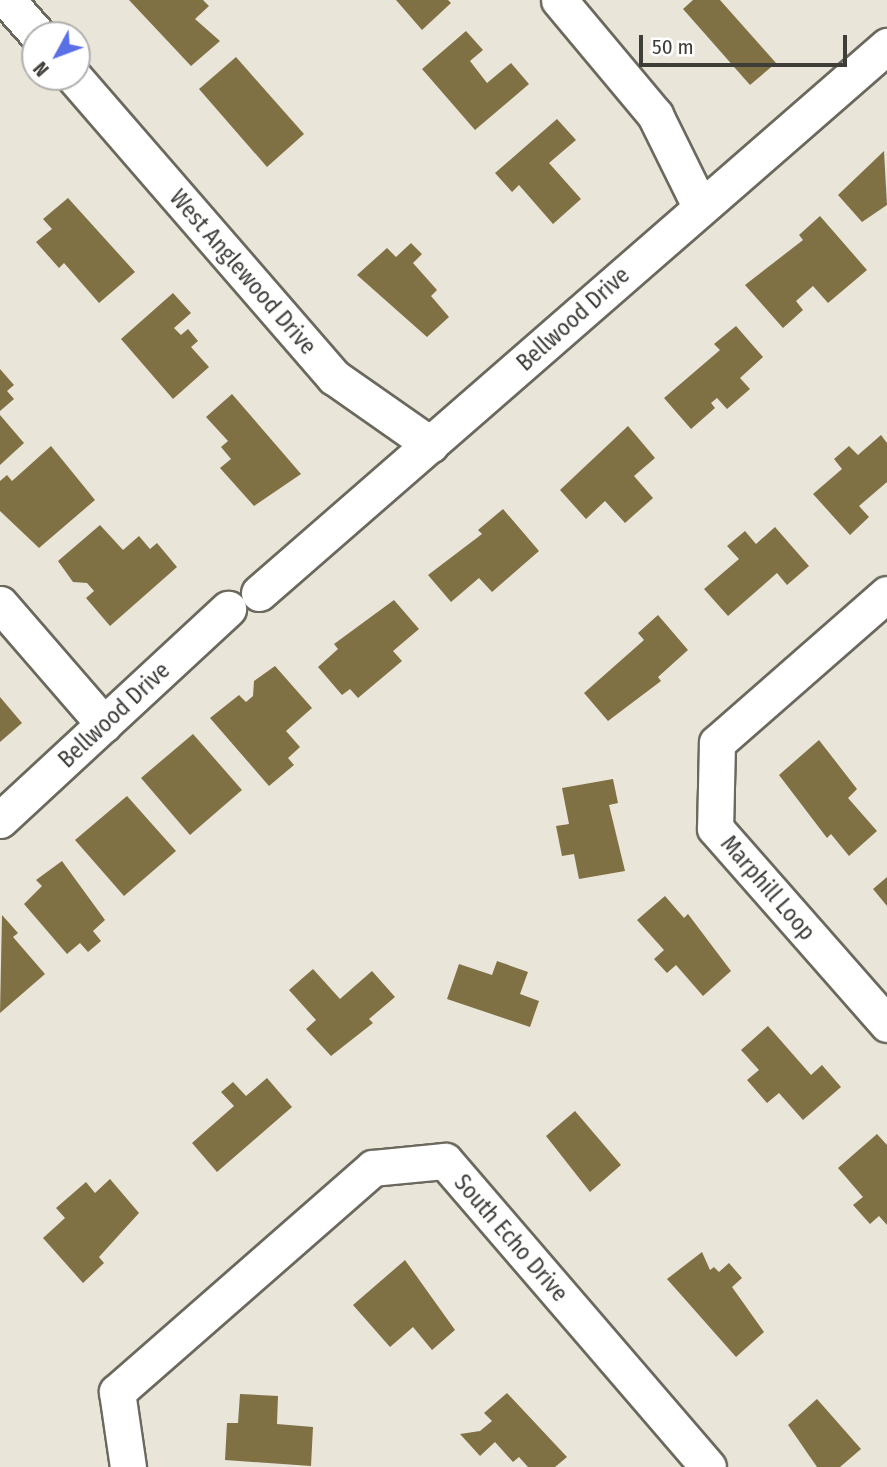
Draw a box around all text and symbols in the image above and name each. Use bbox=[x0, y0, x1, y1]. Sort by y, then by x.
north arrow bbox=[21, 21, 91, 91]
scale bar bbox=[642, 21, 850, 65]
text: 50 m bbox=[652, 34, 694, 60]
text: N bbox=[29, 57, 54, 81]
street label: West Anglewood Drive bbox=[164, 184, 322, 360]
street label: Bellwood Drive bbox=[511, 261, 635, 377]
street label: Bellwood Drive bbox=[53, 657, 175, 773]
street label: Marphill Loop bbox=[715, 830, 821, 946]
street label: South Echo Drive bbox=[448, 1169, 574, 1307]

